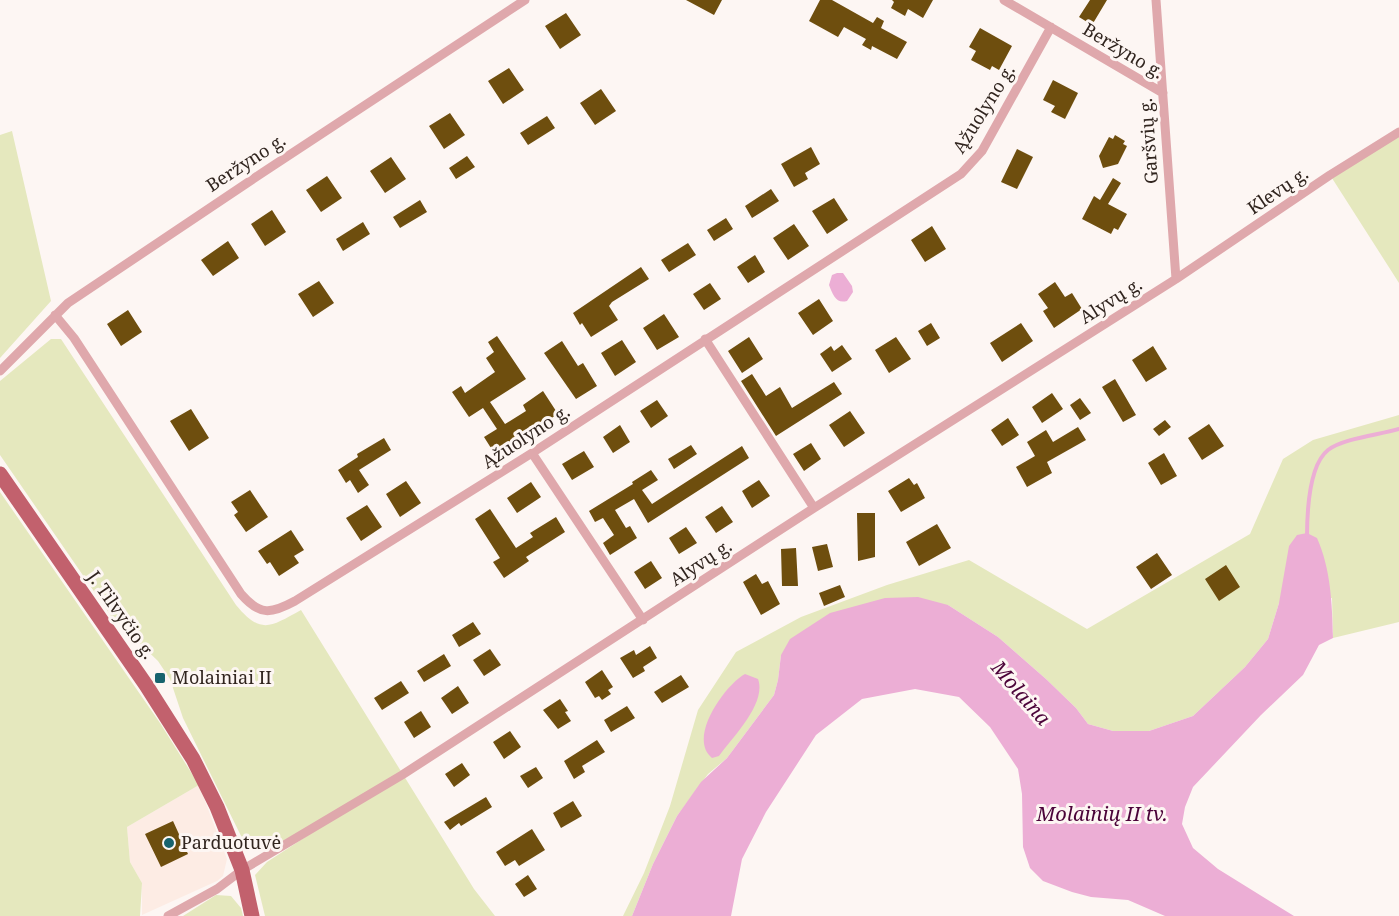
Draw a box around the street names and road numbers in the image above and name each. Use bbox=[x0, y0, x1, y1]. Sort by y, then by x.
street label: Beržyno g. bbox=[1079, 17, 1168, 84]
street label: Ąžuolyno g. bbox=[946, 60, 1020, 157]
street label: Garšvių g. bbox=[1133, 97, 1163, 185]
street label: Beržyno g. bbox=[201, 128, 290, 197]
street label: Klevų g. bbox=[1242, 161, 1313, 219]
street label: Alyvų g. bbox=[1075, 272, 1146, 329]
street label: Ąžuolyno g. bbox=[477, 399, 574, 474]
street label: Alyvų g. bbox=[665, 533, 736, 591]
street label: J. Tilvyčio g. bbox=[82, 565, 161, 663]

